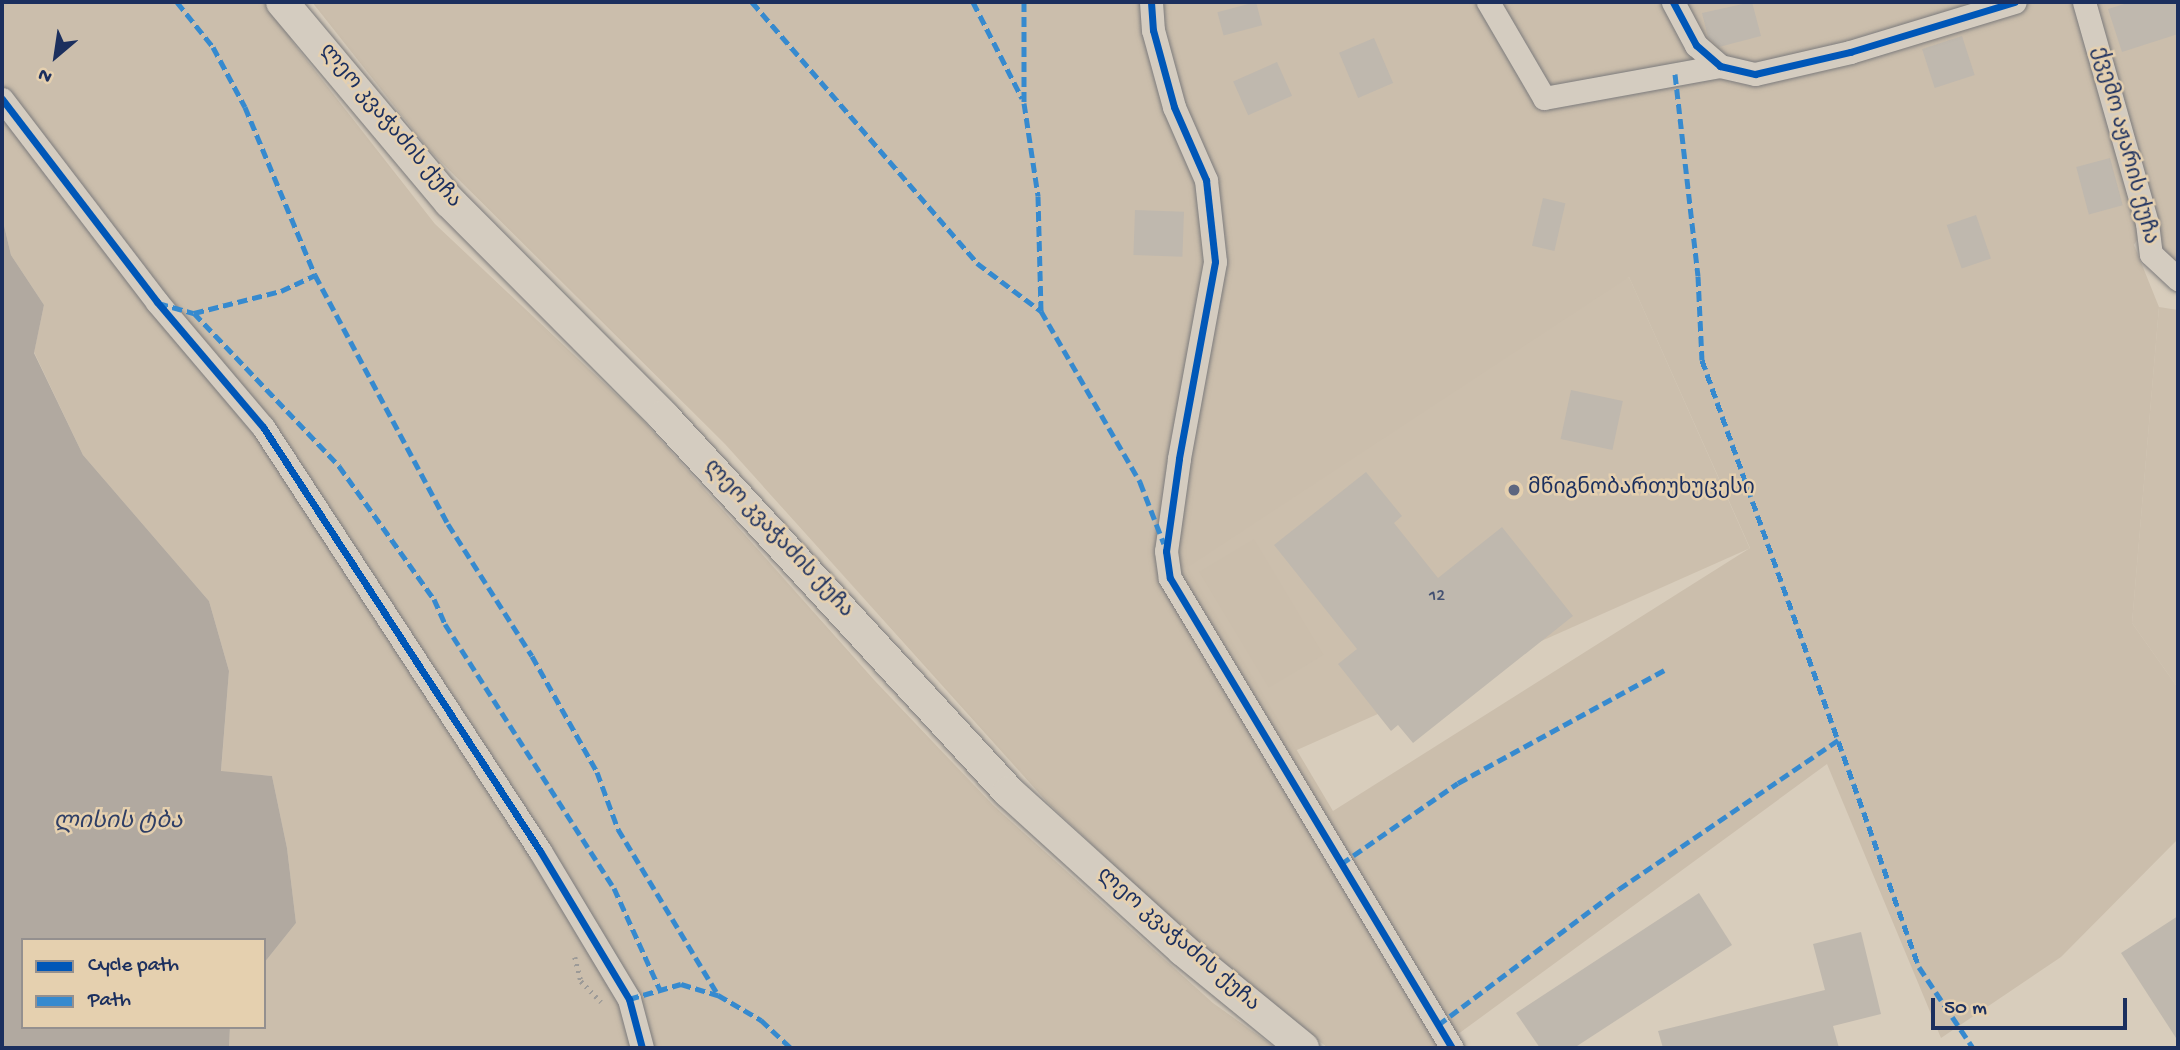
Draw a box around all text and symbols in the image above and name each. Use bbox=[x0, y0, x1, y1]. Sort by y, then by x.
north arrow bbox=[21, 21, 91, 91]
street label: ლეო კვაჭაძის ქუჩა bbox=[313, 40, 465, 214]
street label: ქვემო აჟარის ქუჩა bbox=[2085, 45, 2161, 247]
text: N bbox=[35, 62, 57, 88]
street label: ლეო კვაჭაძის ქუჩა bbox=[697, 456, 857, 624]
place label: მწიგნობართუხუცესი bbox=[1528, 477, 1755, 503]
marker: მწიგნობართუხუცესი bbox=[1506, 482, 1522, 498]
house number: 12 bbox=[1429, 586, 1445, 608]
water label: ლისის ტბა bbox=[54, 809, 182, 837]
street label: ლეო კვაჭაძის ქუჩა bbox=[1091, 864, 1263, 1018]
legend bbox=[21, 938, 266, 1029]
text: Cycle path bbox=[88, 954, 179, 979]
scale bar bbox=[1935, 984, 2131, 1028]
text: Path bbox=[88, 989, 131, 1014]
text: 50 m bbox=[1944, 997, 1987, 1022]

